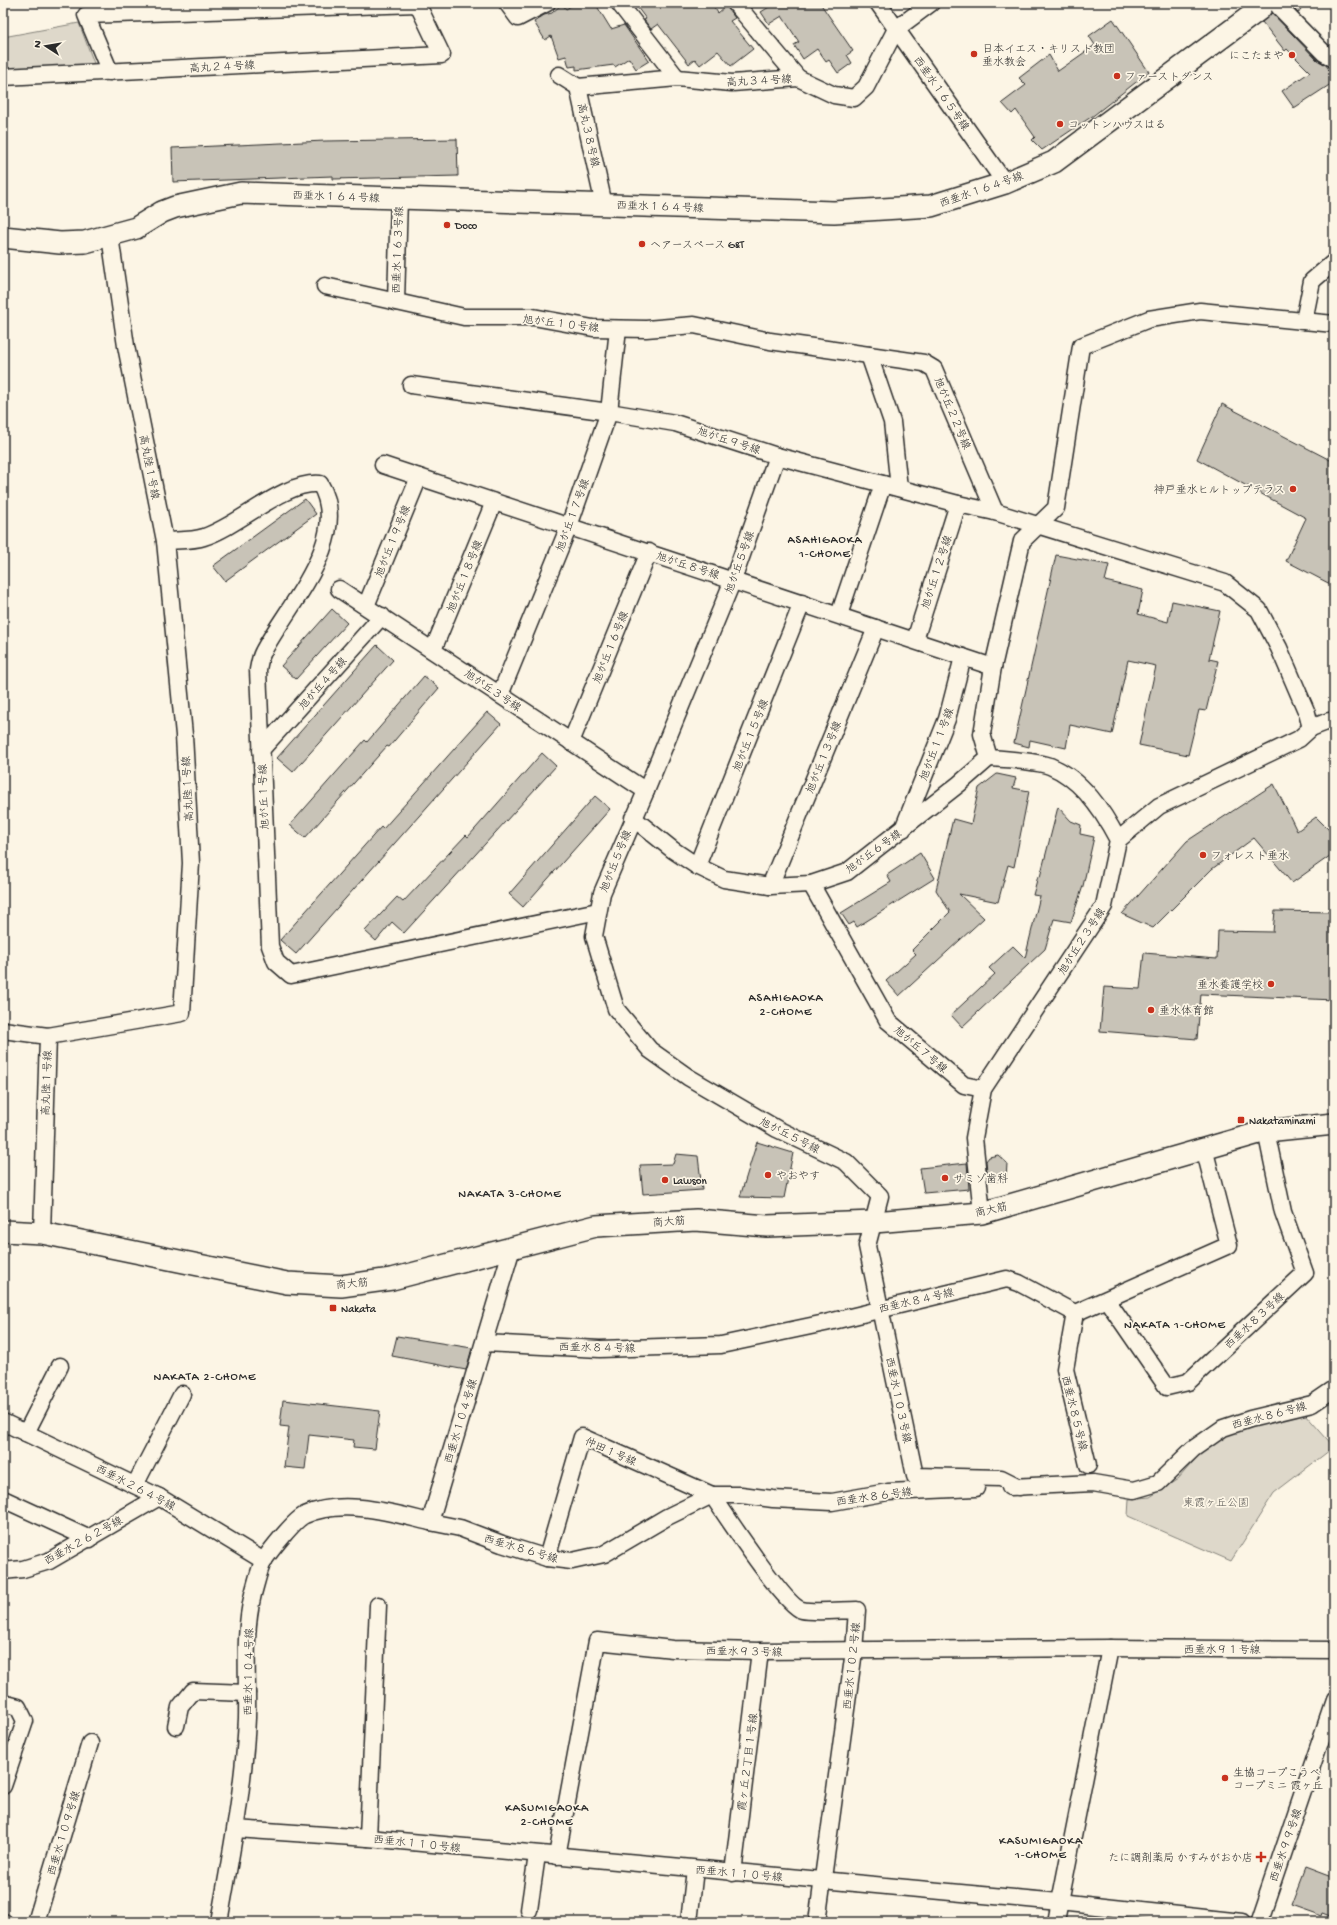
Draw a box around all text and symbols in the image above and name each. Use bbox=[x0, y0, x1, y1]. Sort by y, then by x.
north arrow bbox=[26, 26, 66, 66]
text: N bbox=[32, 40, 45, 49]
place label: 日本イエス・キリスト教団 垂水教会 bbox=[982, 43, 1115, 69]
marker: 日本イエス・キリスト教団 垂水教会 bbox=[969, 49, 979, 59]
place label: にこたまや bbox=[1229, 50, 1284, 63]
marker: にこたまや bbox=[1287, 50, 1297, 60]
street label: 西垂水１６５号線 bbox=[910, 54, 971, 134]
street label: 高丸２４号線 bbox=[189, 59, 255, 76]
marker: ファーストダンス bbox=[1112, 71, 1122, 81]
place label: ファーストダンス bbox=[1125, 71, 1213, 84]
street label: 高丸３４号線 bbox=[726, 73, 792, 90]
street label: 高丸３８号線 bbox=[574, 102, 601, 169]
marker: コットンハウスはる bbox=[1055, 119, 1065, 129]
place label: コットンハウスはる bbox=[1068, 120, 1166, 132]
street label: 西垂水１６４号線 bbox=[938, 170, 1025, 211]
street label: 西垂水１６４号線 bbox=[292, 189, 380, 206]
street label: 西垂水１６４号線 bbox=[616, 199, 704, 216]
street label: 西垂水１６３号線 bbox=[390, 206, 407, 294]
marker: Doco bbox=[442, 220, 452, 230]
place label: Doco bbox=[454, 221, 478, 233]
marker: ヘアースペース G&T bbox=[637, 239, 647, 249]
place label: ヘアースペース G&T bbox=[650, 240, 745, 252]
street label: 旭が丘１０号線 bbox=[522, 313, 600, 336]
street label: 旭が丘２２号線 bbox=[931, 376, 973, 452]
street label: 旭が丘９号線 bbox=[695, 425, 762, 458]
street label: 高丸陸１号線 bbox=[136, 434, 161, 501]
street label: 旭が丘１７号線 bbox=[554, 477, 593, 554]
place label: 神戸垂水ヒルトップテラス bbox=[1154, 484, 1285, 497]
marker: 神戸垂水ヒルトップテラス bbox=[1288, 484, 1298, 494]
street label: 旭が丘１９号線 bbox=[373, 503, 414, 580]
street label: 旭が丘５号線 bbox=[723, 529, 758, 596]
district label: ASAHIGAOKA 1-CHOME bbox=[787, 534, 863, 562]
street label: 旭が丘１２号線 bbox=[919, 534, 956, 611]
street label: 旭が丘１８号線 bbox=[445, 538, 486, 615]
street label: 旭が丘８号線 bbox=[654, 550, 721, 583]
street label: 旭が丘１６号線 bbox=[591, 609, 632, 686]
street label: 旭が丘４号線 bbox=[296, 655, 350, 713]
street label: 旭が丘３号線 bbox=[461, 667, 523, 715]
street label: 旭が丘１５号線 bbox=[731, 697, 772, 774]
street label: 旭が丘１１号線 bbox=[918, 706, 957, 783]
street label: 旭が丘１３号線 bbox=[804, 719, 845, 796]
street label: 高丸陸１号線 bbox=[180, 756, 197, 822]
street label: 旭が丘１号線 bbox=[257, 764, 272, 830]
street label: 旭が丘６号線 bbox=[843, 828, 904, 877]
street label: 旭が丘５号線 bbox=[598, 829, 635, 895]
marker: フォレスト垂水 bbox=[1198, 850, 1208, 860]
place label: フォレスト垂水 bbox=[1211, 850, 1289, 863]
street label: 旭が丘２３号線 bbox=[1056, 906, 1109, 978]
place label: 垂水養護学校 bbox=[1197, 979, 1263, 992]
marker: 垂水養護学校 bbox=[1266, 979, 1276, 989]
district label: ASAHIGAOKA 2-CHOME bbox=[748, 992, 824, 1020]
marker: 垂水体育館 bbox=[1146, 1005, 1156, 1015]
place label: 垂水体育館 bbox=[1159, 1005, 1214, 1018]
street label: 旭が丘７号線 bbox=[891, 1024, 949, 1076]
street label: 高丸陸１号線 bbox=[40, 1050, 55, 1116]
marker: Nakataminami bbox=[1236, 1115, 1246, 1125]
street label: 旭が丘５号線 bbox=[757, 1116, 822, 1157]
place label: Nakataminami bbox=[1249, 1116, 1316, 1128]
marker: やおやす bbox=[763, 1170, 773, 1180]
place label: やおやす bbox=[776, 1171, 820, 1183]
marker: サミゾ歯科 bbox=[940, 1173, 950, 1183]
place label: サミゾ歯科 bbox=[953, 1173, 1008, 1186]
marker: Lawson bbox=[660, 1175, 670, 1185]
place label: Lawson bbox=[673, 1176, 707, 1188]
district label: NAKATA 3-CHOME bbox=[458, 1188, 562, 1202]
street label: 商大筋 bbox=[974, 1200, 1009, 1221]
street label: 商大筋 bbox=[652, 1215, 686, 1230]
street label: 商大筋 bbox=[335, 1277, 369, 1292]
street label: 西垂水８４号線 bbox=[877, 1286, 955, 1316]
street label: 西垂水８３号線 bbox=[1222, 1290, 1288, 1352]
marker: Nakata bbox=[328, 1303, 338, 1313]
place label: Nakata bbox=[341, 1304, 377, 1316]
district label: NAKATA 1-CHOME bbox=[1124, 1319, 1226, 1333]
street label: 西垂水８４号線 bbox=[558, 1341, 636, 1356]
street label: 西垂水１０３号線 bbox=[882, 1356, 913, 1445]
district label: NAKATA 2-CHOME bbox=[153, 1371, 257, 1385]
street label: 西垂水８５号線 bbox=[1058, 1374, 1089, 1452]
street label: 西垂水１０４号線 bbox=[442, 1377, 481, 1465]
street label: 西垂水８６号線 bbox=[1231, 1400, 1308, 1433]
street label: 仲田１号線 bbox=[583, 1435, 638, 1469]
street label: 西垂水２６４号線 bbox=[93, 1463, 177, 1514]
street label: 西垂水８６号線 bbox=[835, 1486, 913, 1509]
park label: 東霞ヶ丘公園 bbox=[1183, 1497, 1249, 1510]
street label: 西垂水２６２号線 bbox=[42, 1514, 125, 1568]
street label: 西垂水８６号線 bbox=[482, 1533, 559, 1566]
street label: 西垂水１０２号線 bbox=[841, 1622, 864, 1711]
street label: 西垂水１０４号線 bbox=[242, 1628, 257, 1716]
street label: 西垂水９１号線 bbox=[1184, 1644, 1261, 1657]
street label: 西垂水９３号線 bbox=[705, 1645, 783, 1660]
street label: 霞ヶ丘２丁目１号線 bbox=[736, 1712, 761, 1812]
place label: 生協コープこうべ コープミニ 霞ヶ丘 bbox=[1233, 1767, 1323, 1793]
marker: 生協コープこうべ コープミニ 霞ヶ丘 bbox=[1220, 1773, 1230, 1783]
street label: 西垂水１０９号線 bbox=[45, 1789, 84, 1877]
district label: KASUMIGAOKA 2-CHOME bbox=[505, 1802, 589, 1830]
street label: 西垂水９９号線 bbox=[1268, 1807, 1305, 1884]
street label: 西垂水１１０号線 bbox=[372, 1833, 461, 1856]
district label: KASUMIGAOKA 1-CHOME bbox=[999, 1835, 1083, 1863]
place label: たに調剤薬局 かすみがおか店 bbox=[1108, 1852, 1253, 1865]
marker: たに調剤薬局 かすみがおか店 bbox=[1256, 1852, 1266, 1862]
street label: 西垂水１１０号線 bbox=[694, 1864, 783, 1885]

